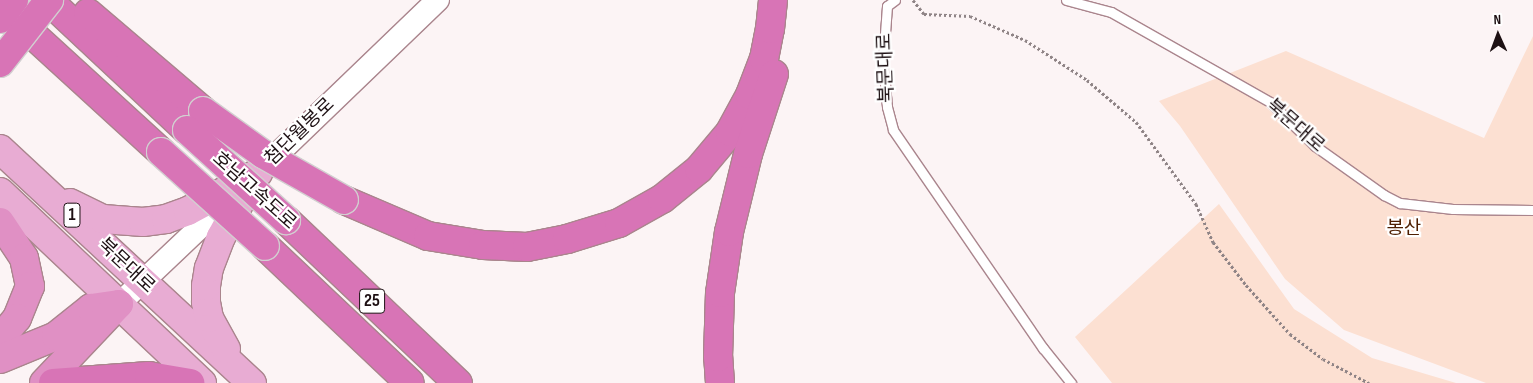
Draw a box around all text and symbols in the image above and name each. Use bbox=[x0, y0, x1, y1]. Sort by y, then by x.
north arrow bbox=[1473, 10, 1523, 60]
text: N bbox=[1493, 11, 1501, 28]
street label: 북문대로 bbox=[873, 33, 899, 103]
street label: 첨단월봉로 bbox=[261, 93, 339, 171]
street label: 북문대로 bbox=[1261, 94, 1329, 158]
street label: 호남고속도로 bbox=[207, 147, 301, 235]
road number: 1 bbox=[63, 200, 81, 230]
park label: 봉산 bbox=[1387, 218, 1421, 240]
street label: 북문대로 bbox=[93, 234, 159, 298]
road number: 25 bbox=[358, 286, 386, 316]

